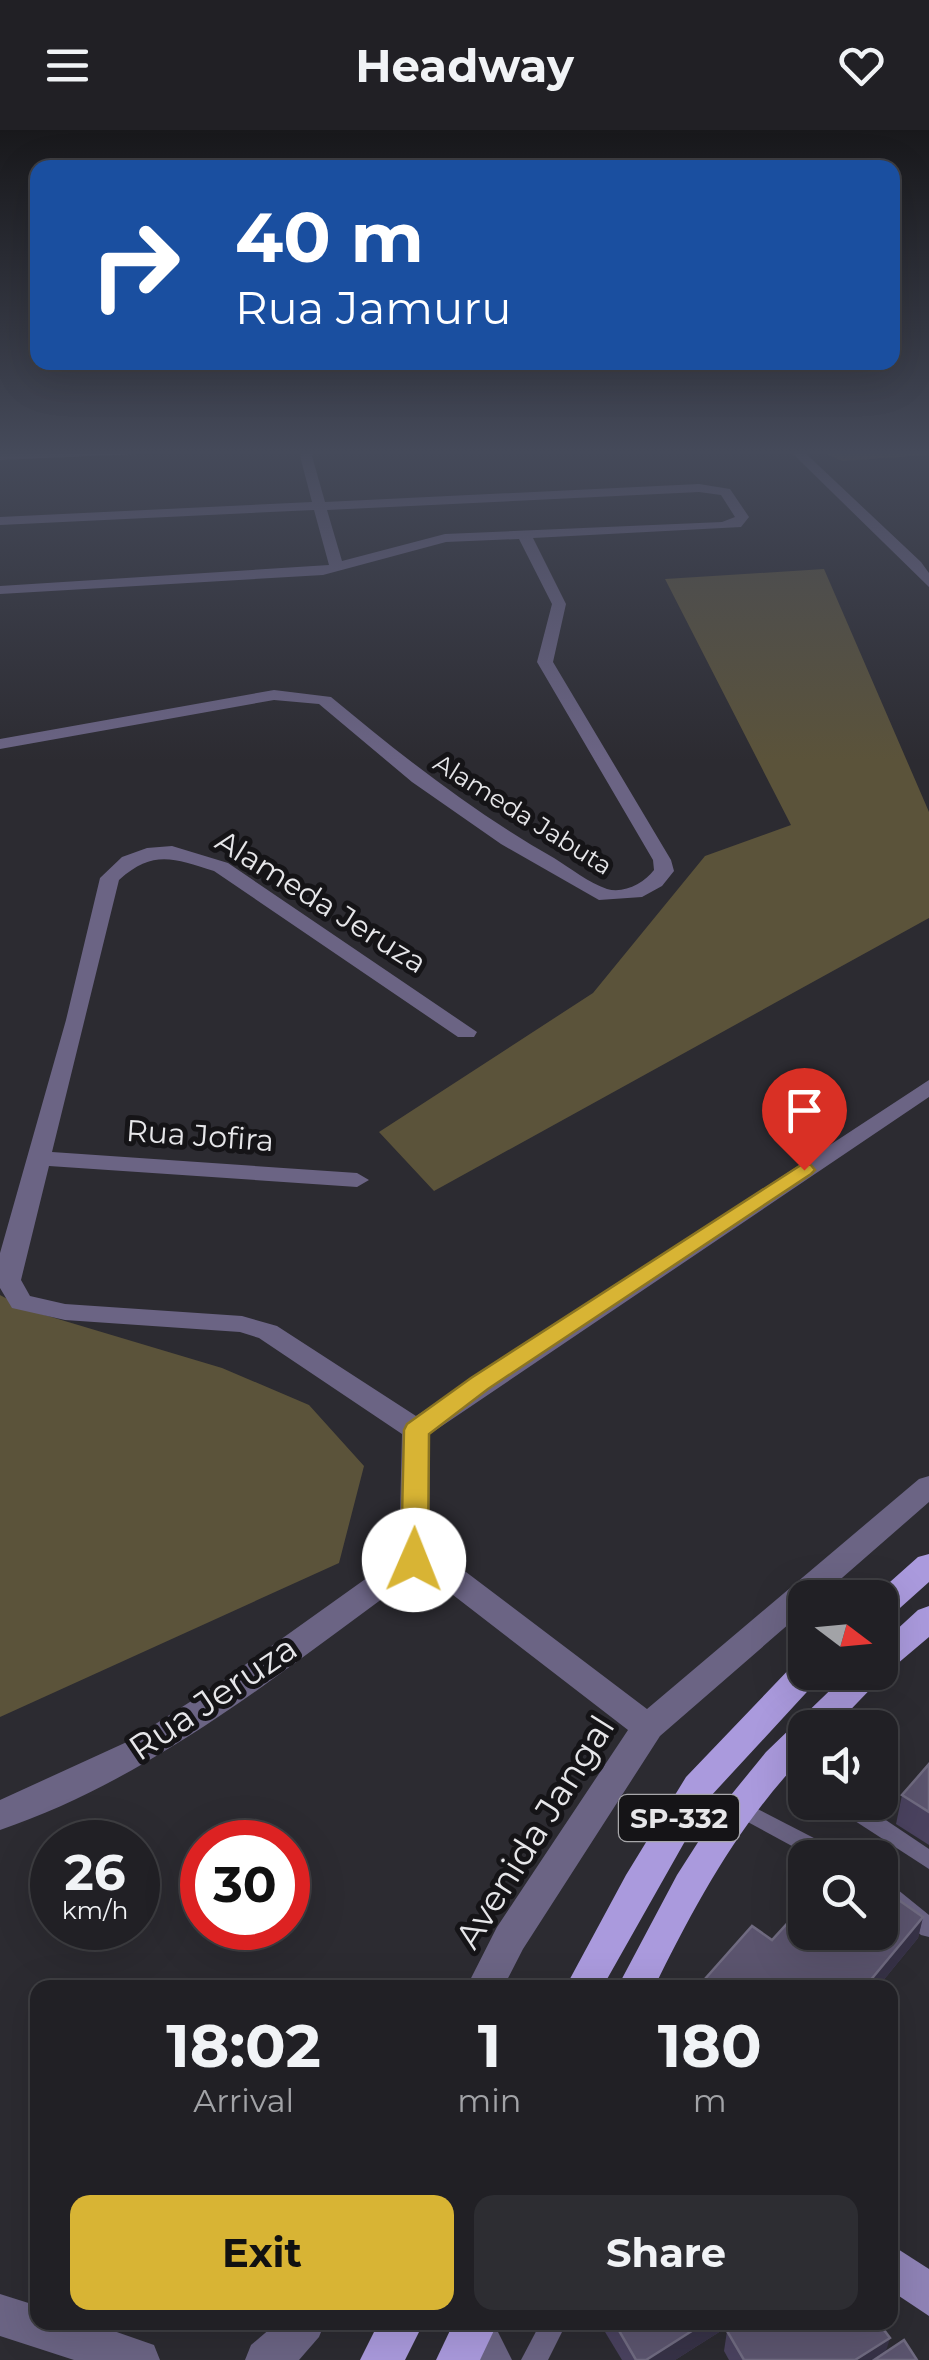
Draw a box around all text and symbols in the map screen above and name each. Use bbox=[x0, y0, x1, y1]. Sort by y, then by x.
icon: menu bbox=[40, 38, 95, 93]
text: Headway bbox=[355, 38, 574, 93]
icon: heart bbox=[834, 38, 889, 93]
text: 40 m bbox=[235, 194, 424, 280]
icon: right bbox=[70, 200, 200, 330]
text: Rua Jamuru bbox=[235, 280, 511, 335]
street label: Alameda Jabuta bbox=[428, 747, 618, 881]
street label: Alameda Jeruza bbox=[209, 822, 433, 981]
pin bbox=[762, 1068, 847, 1171]
icon: arrive bbox=[777, 1083, 832, 1138]
street label: Rua Jofira bbox=[125, 1112, 275, 1159]
position arrow bbox=[362, 1508, 466, 1612]
north arrow bbox=[788, 1580, 898, 1690]
map controls bbox=[788, 1580, 898, 1950]
street label: Rua Jeruza bbox=[121, 1626, 305, 1769]
street label: Avenida Jangal bbox=[446, 1707, 623, 1956]
button: sound bbox=[788, 1710, 898, 1820]
road number: SP-332 bbox=[619, 1795, 739, 1841]
speed limit sign: 30 bbox=[180, 1820, 310, 1950]
button: search bbox=[788, 1840, 898, 1950]
text: 26 bbox=[64, 1842, 126, 1903]
text: km/h bbox=[62, 1895, 128, 1925]
text: 18:02 bbox=[166, 2009, 321, 2082]
text: 1 bbox=[478, 2009, 501, 2082]
text: 180 bbox=[658, 2009, 762, 2082]
text: Arrival bbox=[193, 2081, 294, 2120]
text: min bbox=[457, 2081, 522, 2120]
text: m bbox=[693, 2081, 727, 2120]
button: Exit bbox=[70, 2195, 454, 2310]
button: Share bbox=[474, 2195, 858, 2310]

